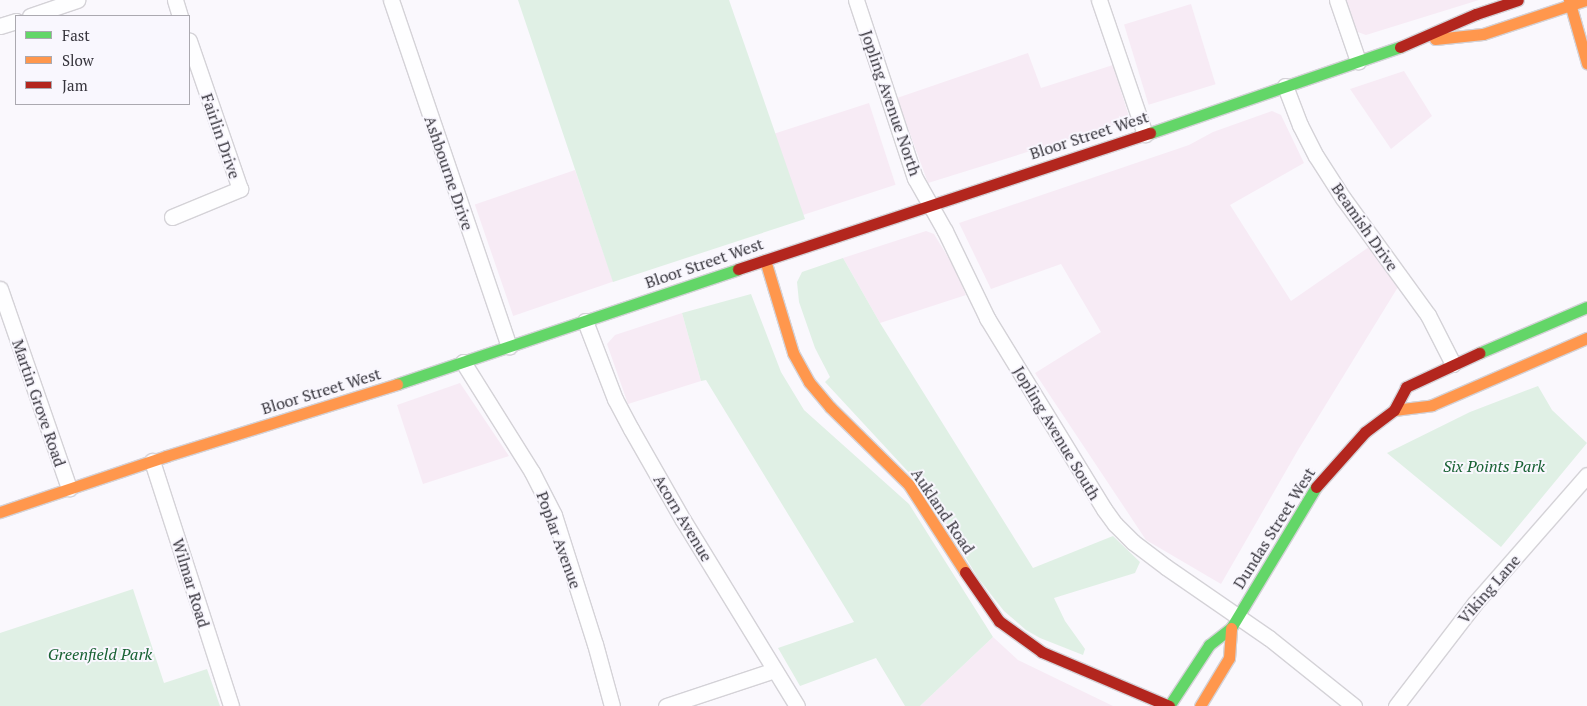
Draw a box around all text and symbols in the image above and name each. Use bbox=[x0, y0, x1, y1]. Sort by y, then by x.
legend bbox=[15, 15, 190, 105]
text: Fast bbox=[62, 25, 90, 45]
street label: Jopling Avenue North bbox=[857, 27, 925, 179]
text: Slow bbox=[62, 50, 94, 70]
text: Jam bbox=[62, 75, 88, 95]
street label: Fairlin Drive bbox=[197, 91, 245, 181]
street label: Bloor Street West bbox=[1027, 107, 1151, 163]
street label: Ashbourne Drive bbox=[420, 113, 478, 233]
street label: Beamish Drive bbox=[1328, 179, 1402, 275]
street label: Bloor Street West bbox=[642, 234, 766, 292]
street label: Martin Grove Road bbox=[8, 337, 70, 469]
street label: Jopling Avenue South bbox=[1009, 362, 1105, 504]
street label: Bloor Street West bbox=[259, 364, 383, 418]
park label: Six Points Park bbox=[1443, 456, 1545, 476]
street label: Aukland Road bbox=[907, 464, 979, 558]
street label: Dundas Street West bbox=[1229, 464, 1319, 592]
street label: Acorn Avenue bbox=[649, 471, 717, 565]
street label: Poplar Avenue bbox=[532, 489, 586, 591]
street label: Wilmar Road bbox=[168, 536, 214, 630]
street label: Viking Lane bbox=[1454, 551, 1524, 627]
park label: Greenfield Park bbox=[48, 644, 152, 664]

